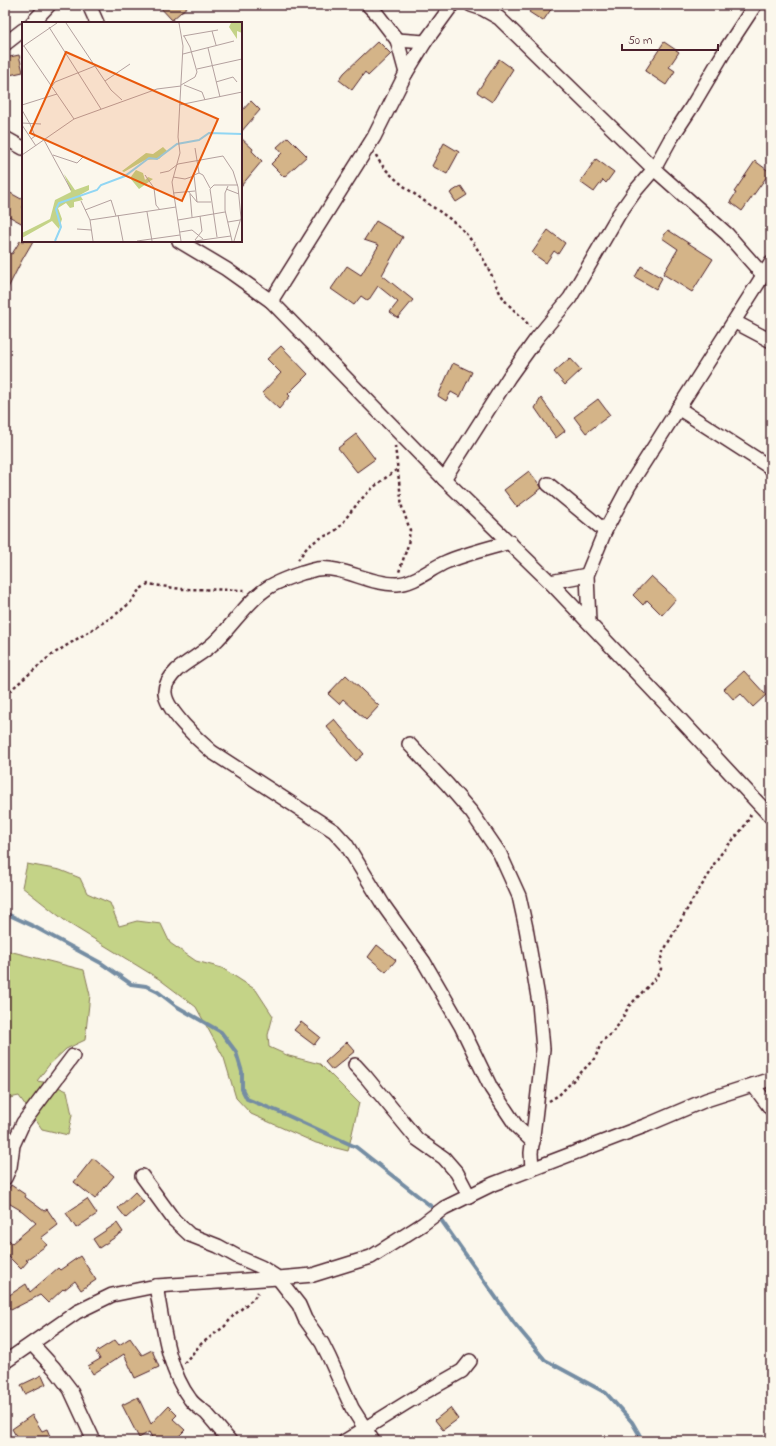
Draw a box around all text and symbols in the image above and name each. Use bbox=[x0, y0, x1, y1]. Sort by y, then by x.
inset map bbox=[22, 22, 242, 242]
scale bar bbox=[622, 26, 718, 52]
text: 50 m bbox=[628, 32, 652, 50]

